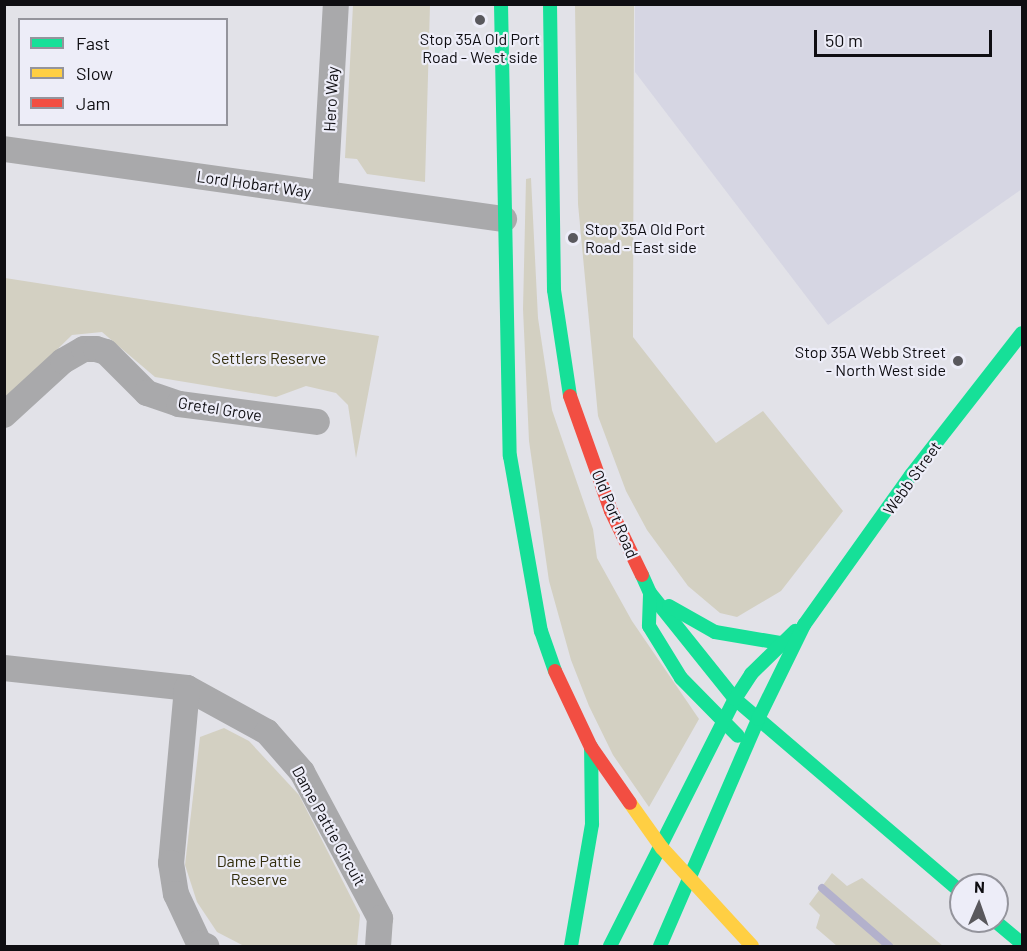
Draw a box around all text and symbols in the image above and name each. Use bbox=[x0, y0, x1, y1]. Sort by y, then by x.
marker: Stop 35A Old Port Road - West side bbox=[473, 13, 487, 27]
legend bbox=[18, 18, 228, 126]
scale bar bbox=[817, 18, 996, 56]
place label: Stop 35A Old Port Road - West side bbox=[420, 29, 540, 67]
text: 50 m bbox=[825, 29, 863, 51]
text: Fast bbox=[76, 32, 110, 54]
text: Slow bbox=[76, 62, 113, 84]
street label: Hero Way bbox=[320, 66, 342, 132]
text: Jam bbox=[76, 92, 110, 114]
street label: Lord Hobart Way bbox=[196, 166, 312, 202]
place label: Stop 35A Old Port Road - East side bbox=[585, 219, 705, 257]
marker: Stop 35A Old Port Road - East side bbox=[566, 231, 580, 245]
place label: Stop 35A Webb Street - North West side bbox=[795, 342, 946, 380]
park label: Settlers Reserve bbox=[212, 348, 326, 368]
marker: Stop 35A Webb Street - North West side bbox=[951, 354, 965, 368]
street label: Gretel Grove bbox=[177, 393, 263, 425]
street label: Webb Street bbox=[879, 438, 945, 518]
street label: Old Port Road bbox=[588, 467, 642, 561]
street label: Dame Pattie Circuit bbox=[288, 763, 370, 889]
park label: Dame Pattie Reserve bbox=[217, 851, 301, 889]
north arrow bbox=[949, 873, 1009, 933]
text: N bbox=[974, 877, 985, 896]

